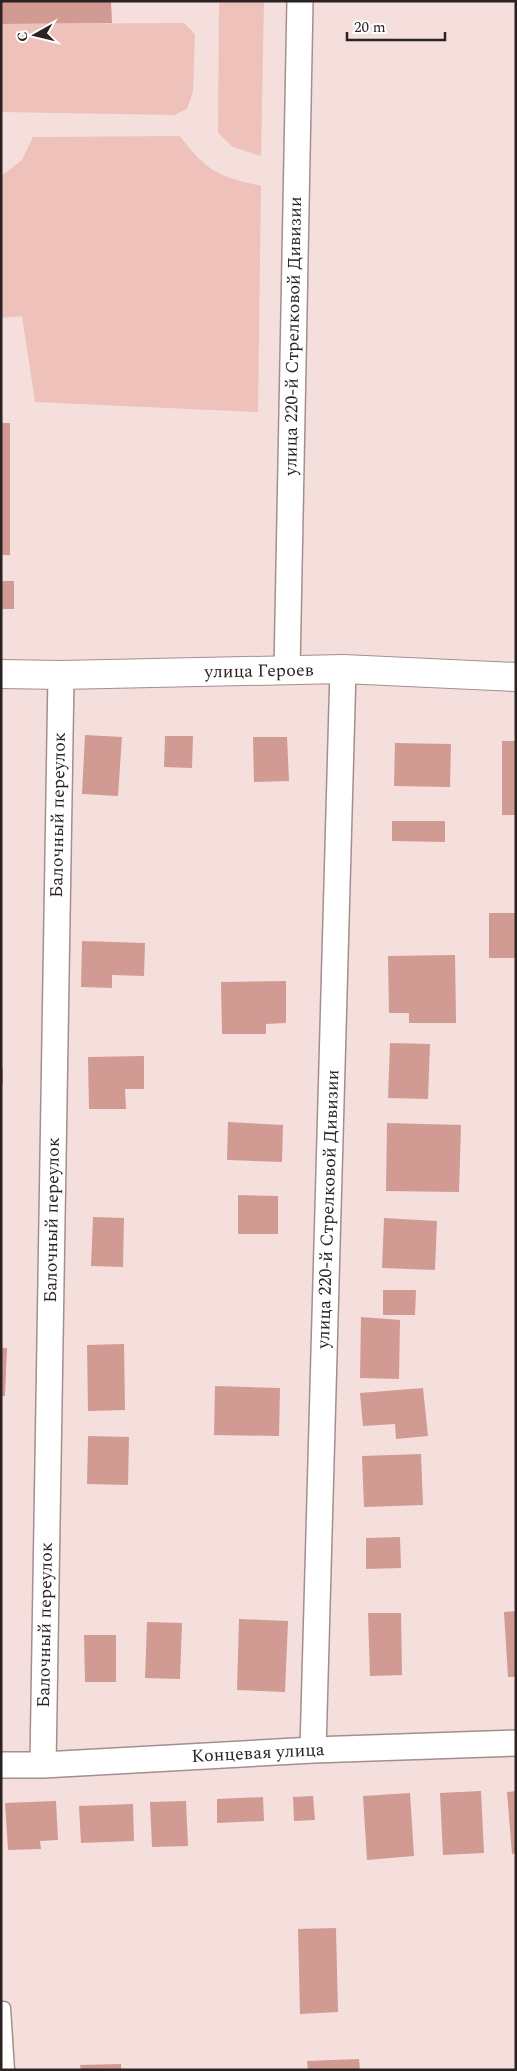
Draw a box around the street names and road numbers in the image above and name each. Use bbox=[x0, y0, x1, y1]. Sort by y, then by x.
street label: улица 220-й Стрелковой Дивизии bbox=[277, 196, 309, 477]
street label: улица Героев bbox=[203, 657, 314, 685]
street label: Балочный переулок bbox=[43, 732, 73, 898]
street label: улица 220-й Стрелковой Дивизии bbox=[310, 1069, 346, 1350]
street label: Балочный переулок bbox=[37, 1137, 67, 1303]
street label: Балочный переулок bbox=[30, 1542, 60, 1708]
street label: Концевая улица bbox=[191, 1736, 325, 1770]

